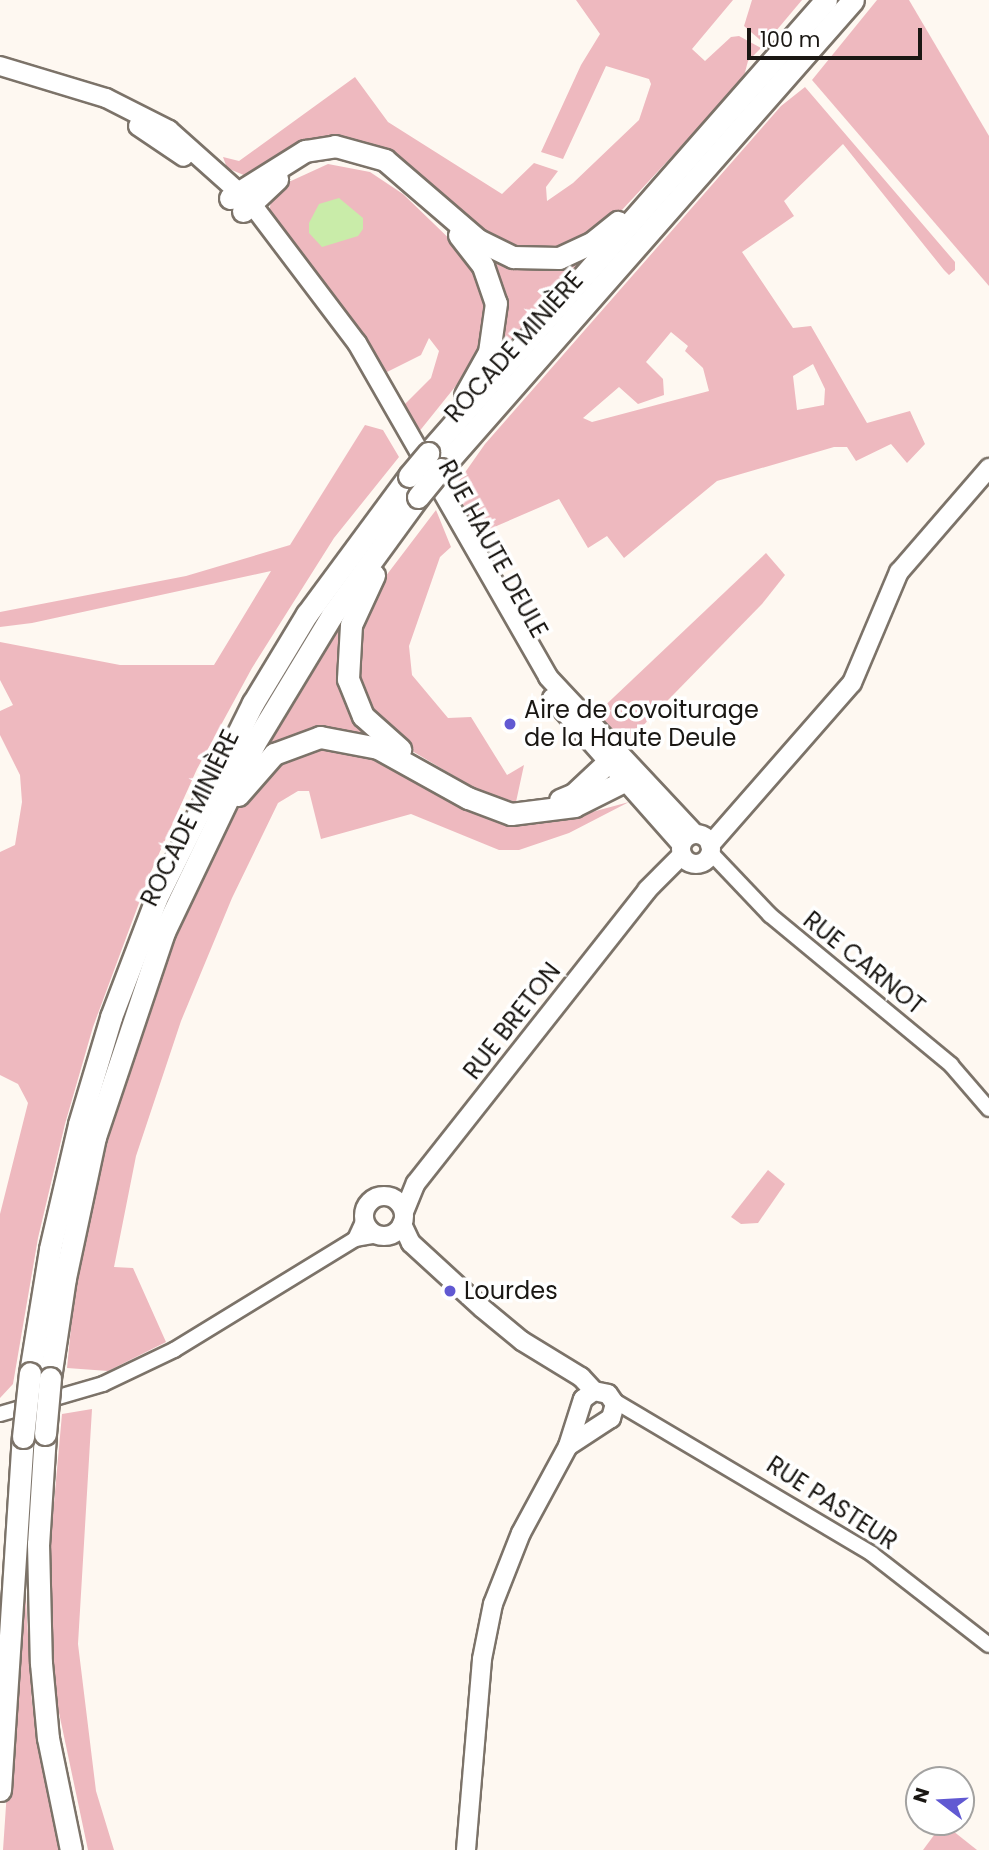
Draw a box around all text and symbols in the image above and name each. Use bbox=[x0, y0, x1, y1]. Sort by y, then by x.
scale bar bbox=[751, 14, 926, 58]
text: 100 m bbox=[760, 25, 820, 54]
street label: ROCADE MINIÈRE bbox=[439, 266, 589, 428]
street label: RUE HAUTE DEULE bbox=[432, 455, 554, 643]
place label: Aire de covoiturage de la Haute Deule bbox=[524, 696, 759, 752]
marker: Aire de covoiturage de la Haute Deule bbox=[502, 716, 518, 732]
street label: ROCADE MINIÈRE bbox=[135, 725, 245, 911]
street label: RUE CARNOT bbox=[798, 905, 930, 1021]
street label: RUE BRETON bbox=[458, 957, 566, 1085]
place label: Lourdes bbox=[464, 1277, 558, 1305]
marker: Lourdes bbox=[442, 1283, 458, 1299]
street label: RUE PASTEUR bbox=[761, 1450, 903, 1556]
north arrow bbox=[905, 1766, 975, 1836]
text: N bbox=[906, 1785, 936, 1806]

